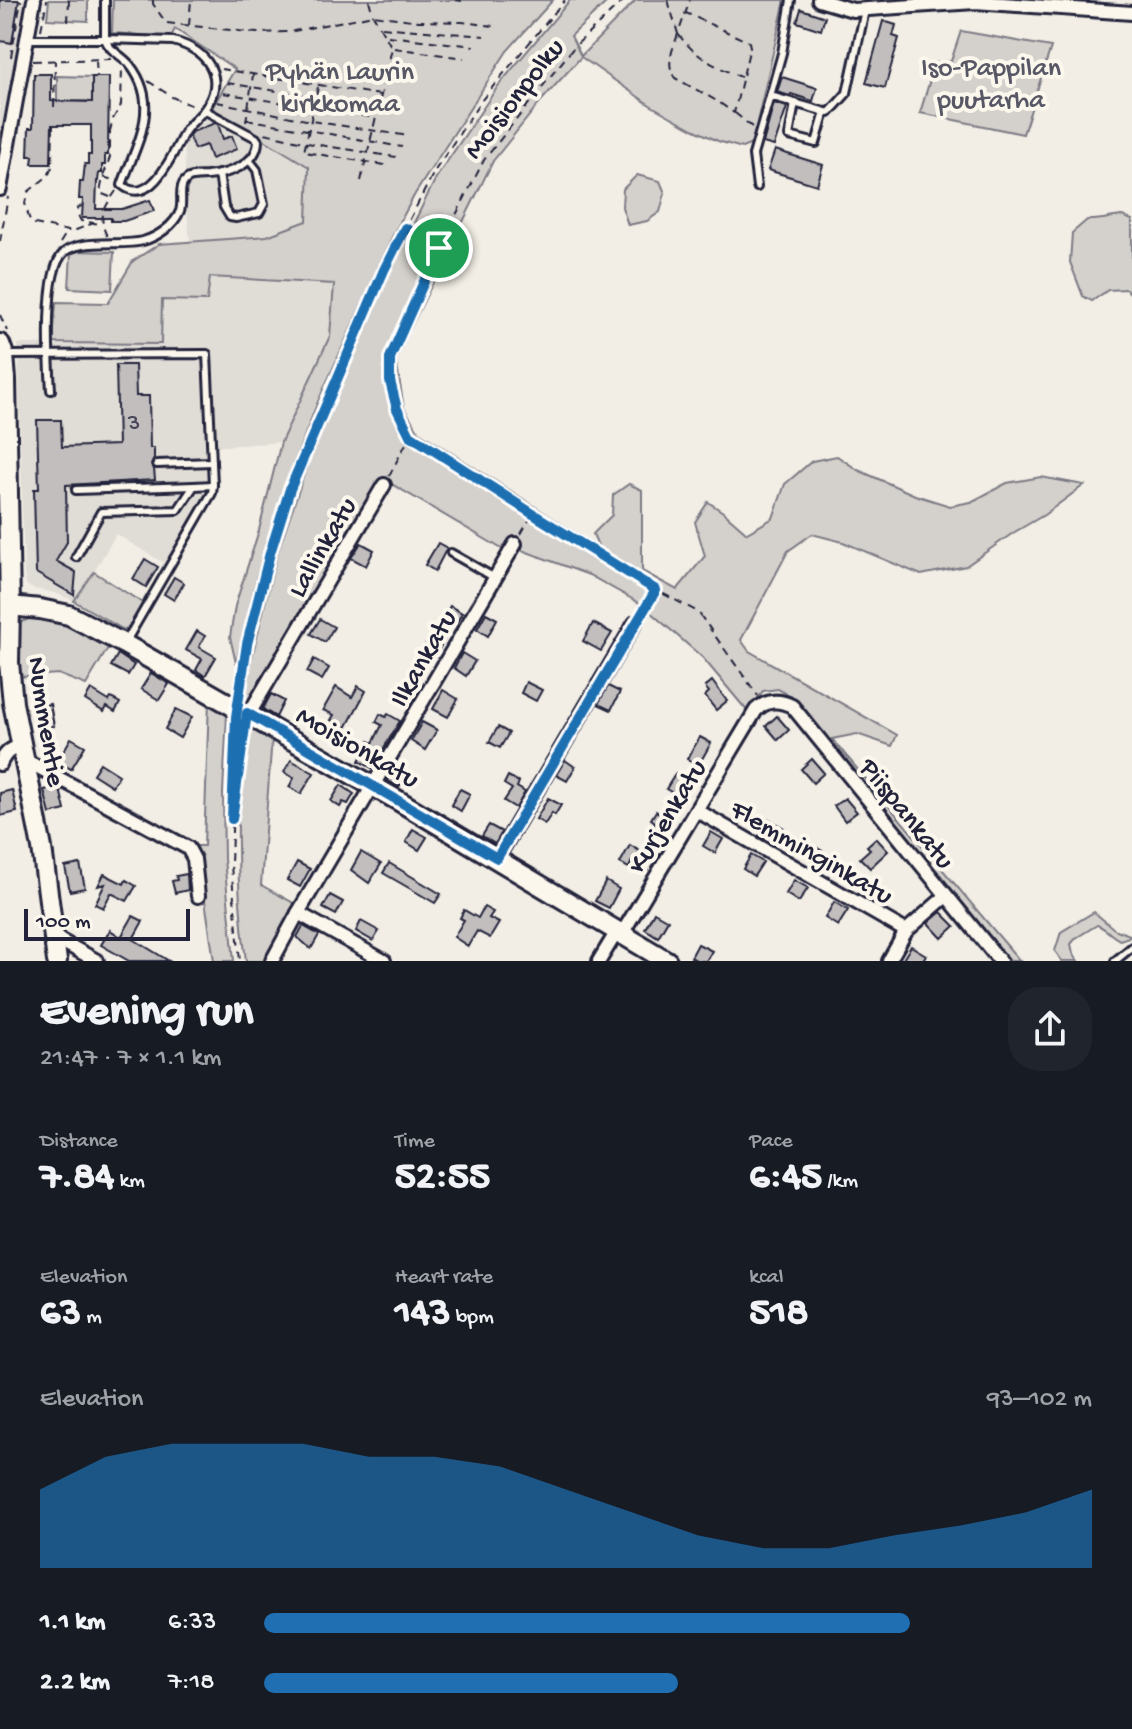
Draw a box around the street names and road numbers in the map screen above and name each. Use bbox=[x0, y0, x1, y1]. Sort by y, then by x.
street label: Moisionpolku bbox=[458, 33, 573, 167]
street label: Lallinkatu bbox=[282, 492, 366, 604]
street label: Ilkankatu bbox=[384, 605, 466, 714]
street label: Nummentie bbox=[18, 654, 71, 789]
street label: Moisionkatu bbox=[289, 700, 424, 797]
street label: Piispankatu bbox=[850, 752, 960, 877]
street label: Kurjenkatu bbox=[622, 754, 716, 880]
street label: Flemminginkatu bbox=[723, 794, 898, 914]

